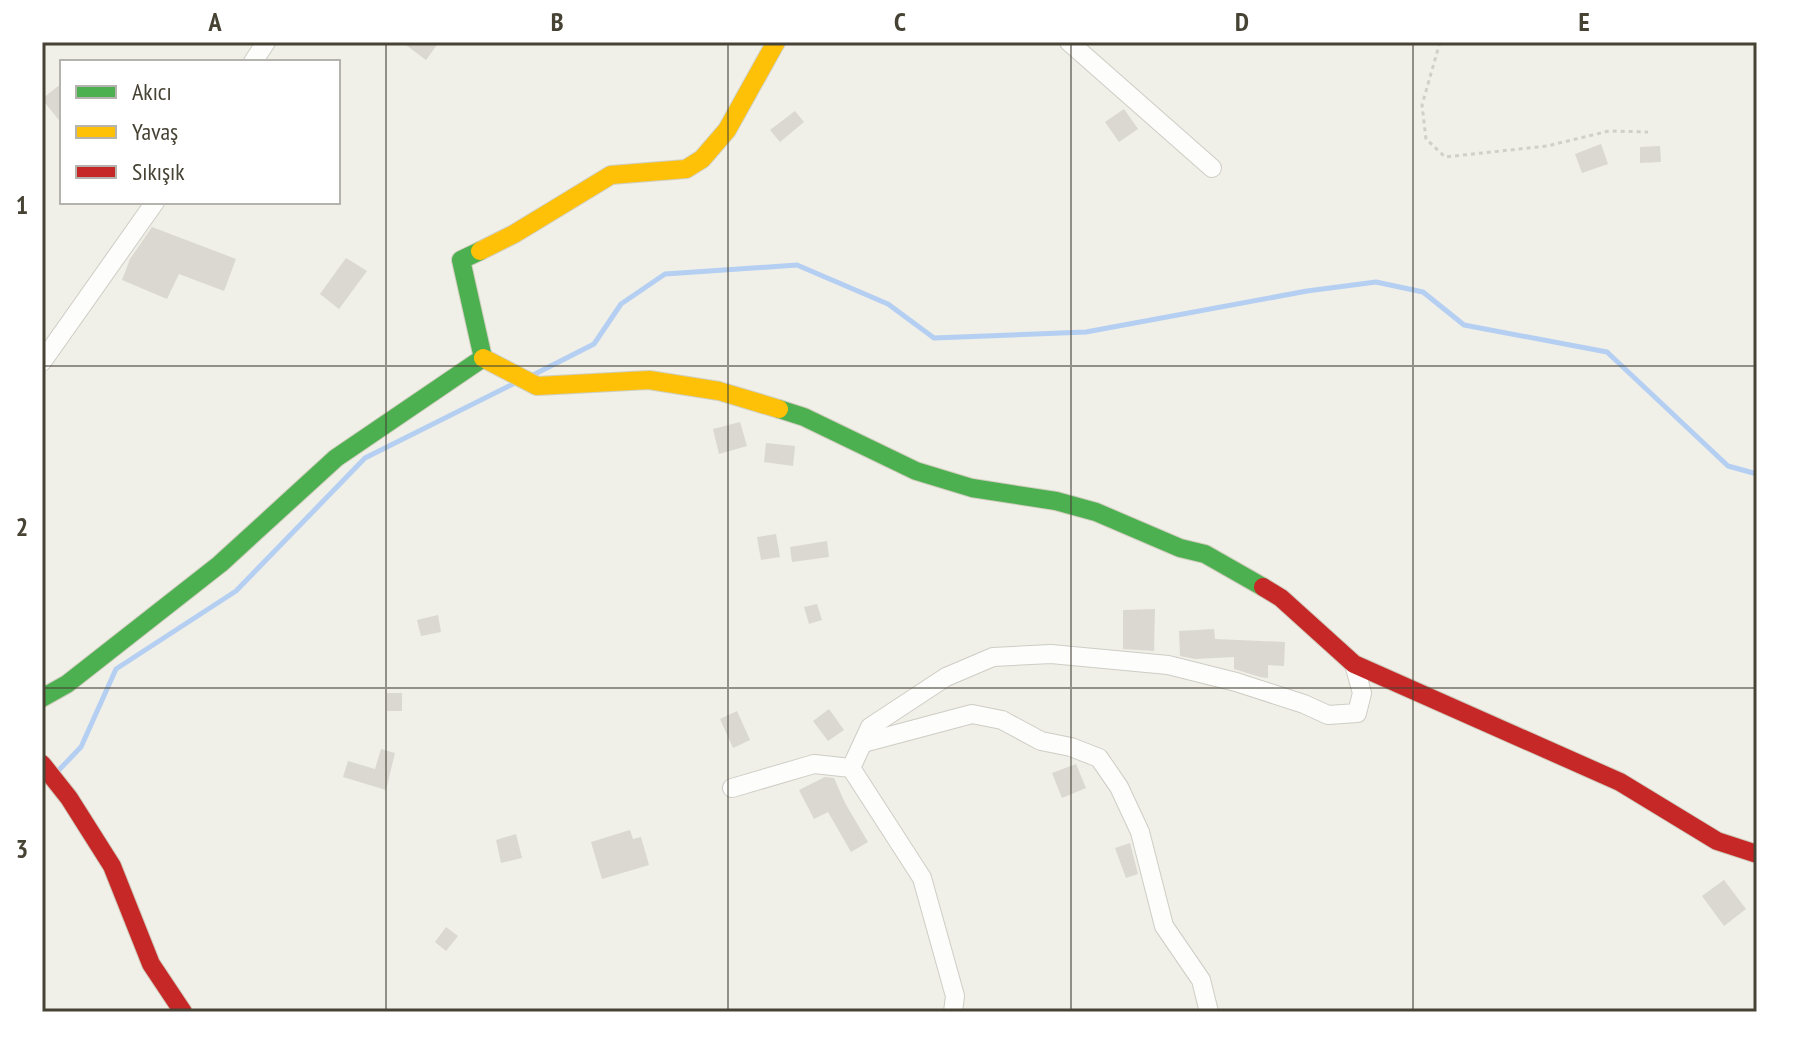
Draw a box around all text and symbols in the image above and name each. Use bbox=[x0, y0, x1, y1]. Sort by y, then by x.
text: A bbox=[207, 5, 222, 38]
text: B bbox=[551, 5, 564, 38]
text: C bbox=[894, 5, 906, 38]
text: D bbox=[1235, 5, 1249, 38]
text: E bbox=[1578, 5, 1590, 38]
legend bbox=[60, 60, 340, 204]
text: Akıcı bbox=[132, 76, 172, 107]
text: Yavaş bbox=[132, 116, 178, 147]
text: Sıkışık bbox=[132, 156, 185, 187]
text: 1 bbox=[16, 188, 28, 221]
text: 2 bbox=[16, 510, 28, 543]
text: 3 bbox=[16, 832, 28, 865]

